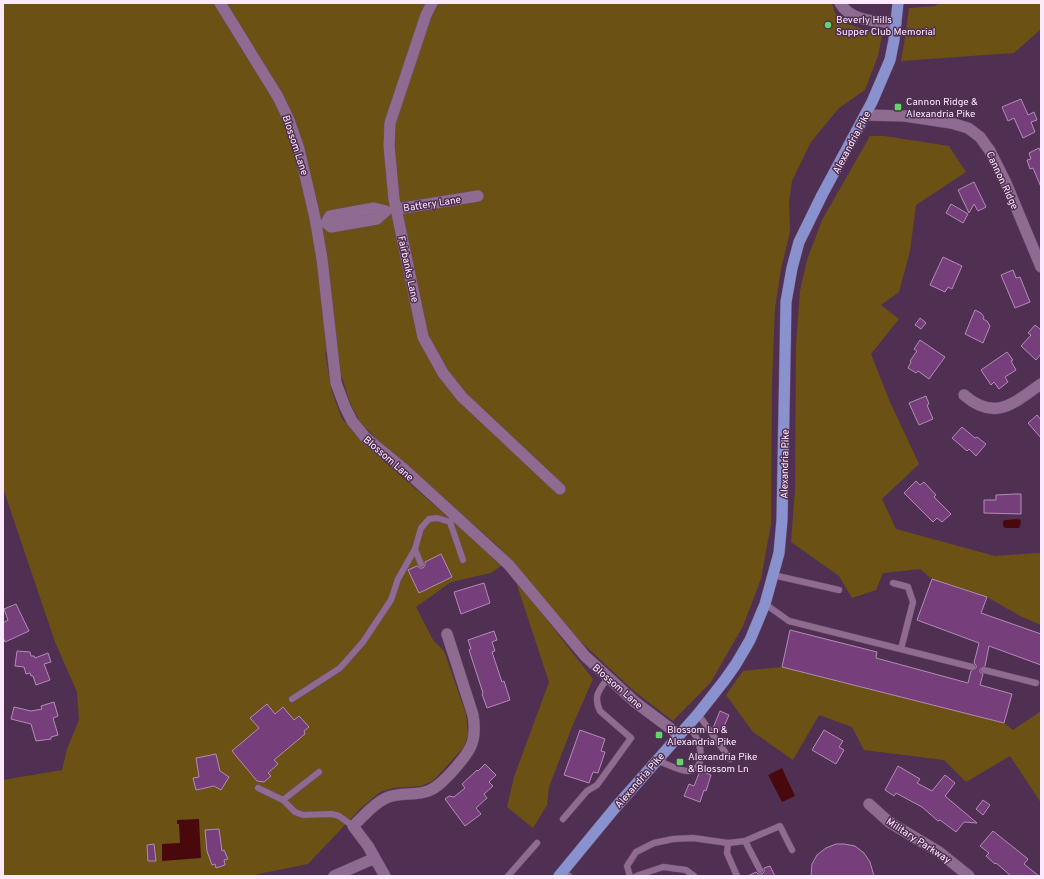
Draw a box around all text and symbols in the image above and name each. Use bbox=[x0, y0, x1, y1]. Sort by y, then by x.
place label: Beverly Hills Supper Club Memorial bbox=[836, 14, 935, 39]
marker: Beverly Hills Supper Club Memorial bbox=[823, 20, 833, 30]
place label: Cannon Ridge & Alexandria Pike bbox=[906, 96, 978, 121]
marker: Cannon Ridge & Alexandria Pike bbox=[893, 102, 903, 112]
street label: Alexandria Pike bbox=[830, 109, 874, 176]
street label: Blossom Lane bbox=[279, 114, 310, 177]
street label: Cannon Ridge bbox=[983, 149, 1021, 212]
street label: Battery Lane bbox=[402, 194, 462, 215]
street label: Fairbanks Lane bbox=[394, 235, 421, 304]
street label: Alexandria Pike bbox=[778, 429, 793, 499]
street label: Blossom Lane bbox=[360, 434, 416, 485]
street label: Blossom Lane bbox=[589, 662, 645, 713]
place label: Blossom Ln & Alexandria Pike bbox=[667, 724, 736, 749]
marker: Blossom Ln & Alexandria Pike bbox=[654, 730, 664, 740]
street label: Alexandria Pike bbox=[612, 751, 668, 811]
place label: Alexandria Pike & Blossom Ln bbox=[688, 751, 757, 776]
marker: Alexandria Pike & Blossom Ln bbox=[675, 757, 685, 767]
street label: Military Parkway bbox=[883, 816, 953, 867]

